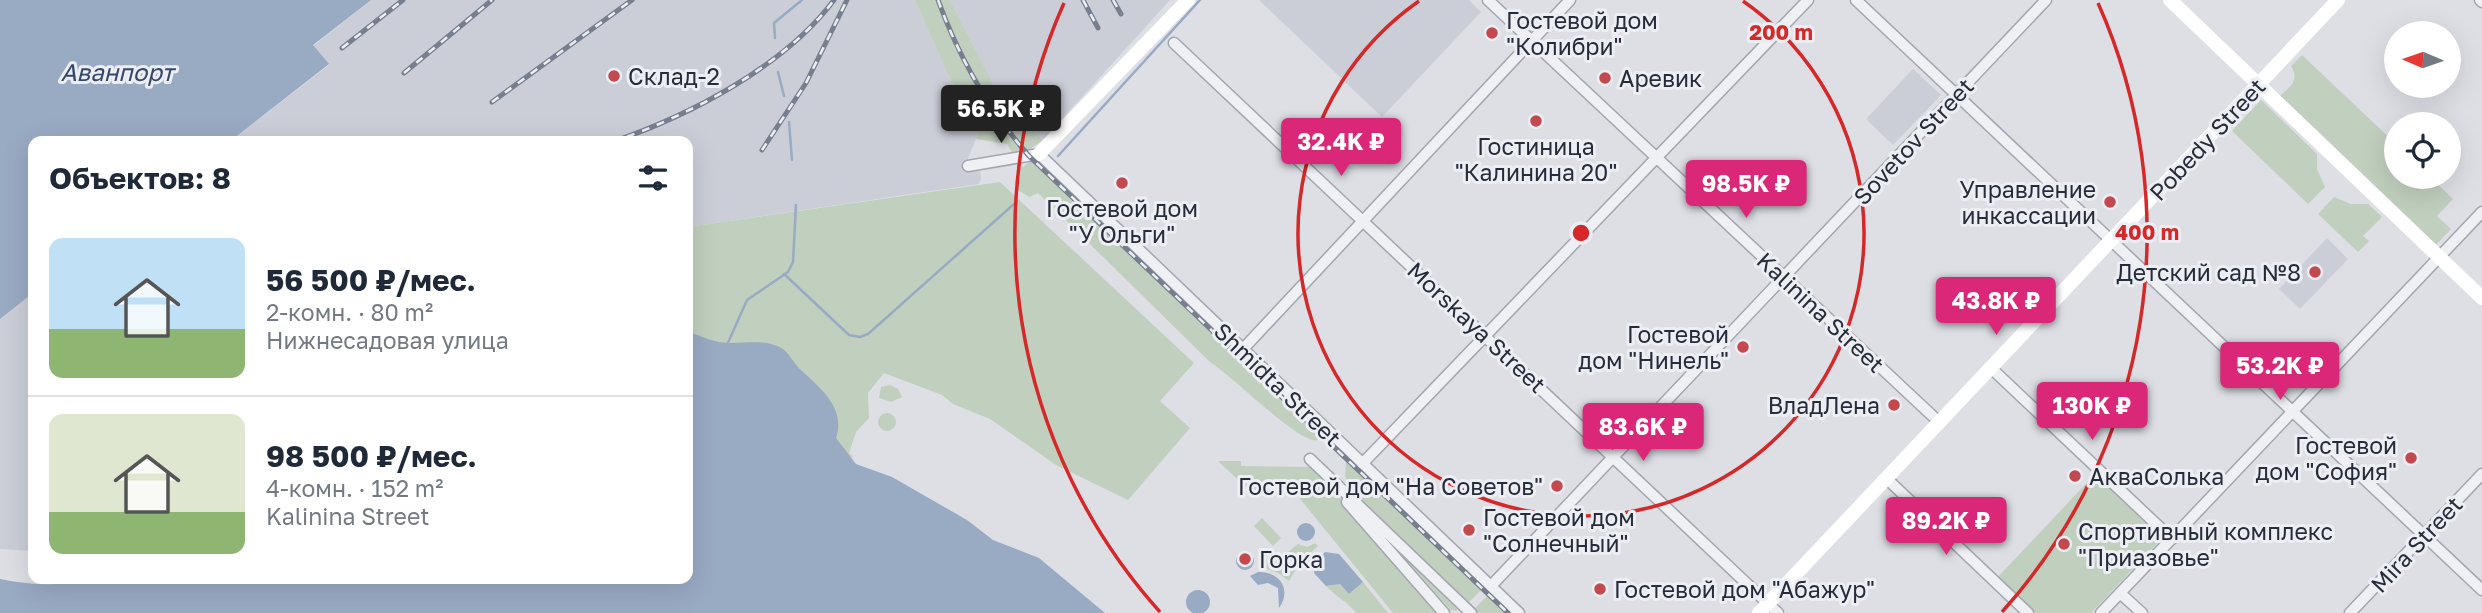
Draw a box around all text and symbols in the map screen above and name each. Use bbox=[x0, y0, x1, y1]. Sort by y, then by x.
place label: Гостевой дом "Колибри" bbox=[1506, 6, 1658, 60]
text: 200 m bbox=[1749, 19, 1813, 45]
north arrow bbox=[2384, 21, 2460, 98]
map controls bbox=[2384, 21, 2461, 189]
marker: Гостевой дом "Колибри" bbox=[1484, 25, 1500, 41]
water label: Аванпорт bbox=[61, 57, 177, 86]
place label: Склад-2 bbox=[628, 62, 720, 90]
place label: Аревик bbox=[1619, 64, 1702, 92]
marker: Склад-2 bbox=[606, 68, 622, 84]
marker: Аревик bbox=[1597, 70, 1613, 86]
street label: Sovetov Street bbox=[1847, 72, 1979, 210]
street label: Pobedy Street bbox=[2143, 72, 2271, 206]
pin: 56.5K ₽ bbox=[936, 86, 1066, 145]
text: 56.5K ₽ bbox=[957, 94, 1045, 122]
button: locate bbox=[2384, 112, 2461, 189]
marker: Гостиница "Калинина 20" bbox=[1528, 113, 1544, 129]
pin: 32.4K ₽ bbox=[1276, 118, 1406, 178]
text: 32.4K ₽ bbox=[1297, 127, 1385, 155]
place label: Гостиница "Калинина 20" bbox=[1455, 132, 1617, 186]
icon: filters bbox=[634, 159, 672, 197]
text: Объектов: 8 bbox=[49, 160, 231, 196]
pin: 98.5K ₽ bbox=[1681, 160, 1811, 220]
text: 98.5K ₽ bbox=[1702, 169, 1790, 197]
marker: Гостевой дом "У Ольги" bbox=[1114, 175, 1130, 191]
place label: Управление инкассации bbox=[1959, 175, 2096, 229]
place label: Гостевой дом "У Ольги" bbox=[1046, 194, 1198, 248]
marker: Управление инкассации bbox=[2102, 194, 2118, 210]
text: 400 m bbox=[2115, 219, 2179, 245]
centre of rings bbox=[1569, 221, 1593, 245]
street label: Kalinina Street bbox=[1752, 246, 1890, 378]
street label: Morskaya Street bbox=[1402, 256, 1552, 398]
place label: Детский сад №8 bbox=[2116, 258, 2301, 286]
text: 56 500 ₽/мес. bbox=[266, 262, 476, 298]
marker: Детский сад №8 bbox=[2307, 264, 2323, 280]
icon: home bbox=[105, 266, 189, 350]
pin: 43.8K ₽ bbox=[1931, 278, 2061, 337]
text: 43.8K ₽ bbox=[1952, 286, 2040, 314]
text: 2-комн. · 80 m² bbox=[266, 298, 433, 326]
street label: Shmidta Street bbox=[1209, 316, 1347, 452]
place label: Гостевой дом "Нинель" bbox=[1578, 320, 1729, 374]
text: Нижнесадовая улица bbox=[266, 326, 509, 354]
marker: Гостевой дом "Нинель" bbox=[1735, 339, 1751, 355]
pin: 53.2K ₽ bbox=[2215, 342, 2345, 402]
text: 53.2K ₽ bbox=[2236, 351, 2324, 379]
pin: 130K ₽ bbox=[2035, 382, 2149, 442]
place label: ВладЛена bbox=[1768, 391, 1880, 419]
text: 130K ₽ bbox=[2053, 391, 2131, 419]
marker: ВладЛена bbox=[1886, 397, 1902, 413]
pin: 83.6K ₽ bbox=[1578, 404, 1708, 463]
text: 83.6K ₽ bbox=[1599, 412, 1687, 440]
place label: Гостевой дом "София" bbox=[2255, 431, 2397, 485]
text: 98 500 ₽/мес. bbox=[266, 438, 477, 474]
icon: home bbox=[105, 442, 189, 526]
marker: Гостевой дом "София" bbox=[2403, 450, 2419, 466]
place label: АкваСолька bbox=[2089, 462, 2224, 490]
marker: АкваСолька bbox=[2067, 468, 2083, 484]
place label: Гостевой дом "На Советов" bbox=[1238, 472, 1543, 500]
text: 4-комн. · 152 m² bbox=[266, 474, 443, 502]
marker: Гостевой дом "На Советов" bbox=[1549, 478, 1565, 494]
street label: Mira Street bbox=[2364, 490, 2468, 598]
pin: 89.2K ₽ bbox=[1881, 498, 2011, 557]
text: Kalinina Street bbox=[266, 502, 429, 530]
place label: Гостевой дом "Солнечный" bbox=[1483, 503, 1635, 557]
text: 89.2K ₽ bbox=[1902, 506, 1990, 534]
place label: Спортивный комплекс "Приазовье" bbox=[2078, 517, 2333, 571]
marker: Гостевой дом "Солнечный" bbox=[1461, 522, 1477, 538]
marker: Спортивный комплекс "Приазовье" bbox=[2056, 536, 2072, 552]
place label: Горка bbox=[1259, 545, 1323, 573]
marker: Горка bbox=[1237, 551, 1253, 567]
place label: Гостевой дом "Абажур" bbox=[1614, 575, 1875, 603]
marker: Гостевой дом "Абажур" bbox=[1592, 581, 1608, 597]

